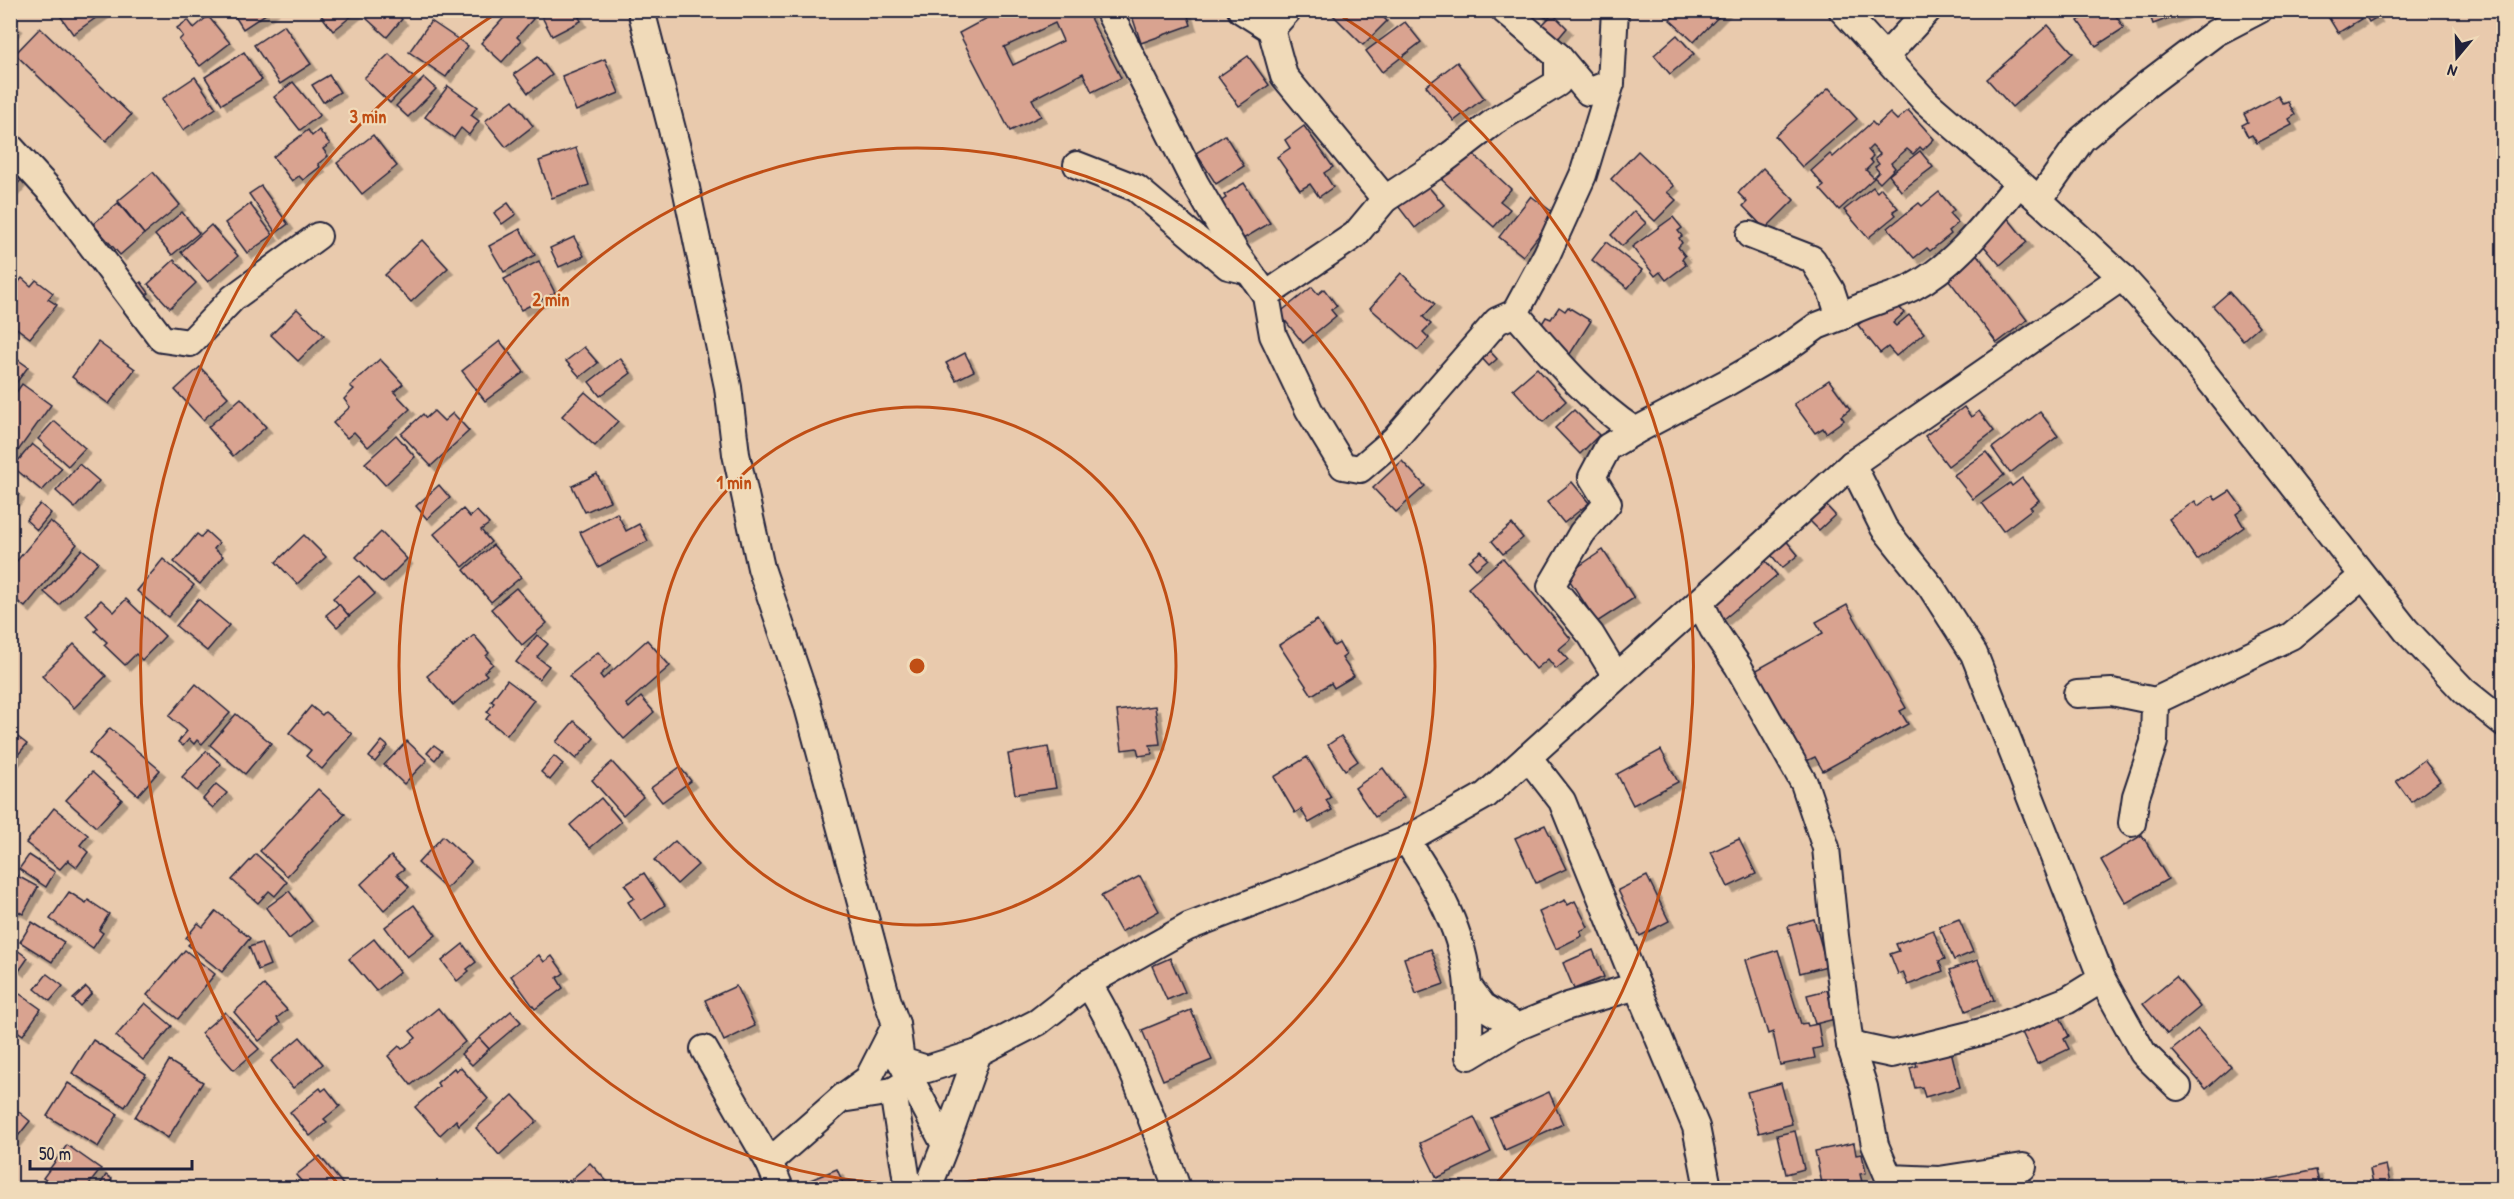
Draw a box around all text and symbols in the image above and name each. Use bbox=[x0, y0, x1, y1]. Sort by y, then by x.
north arrow bbox=[2427, 27, 2487, 87]
text: N bbox=[2444, 59, 2460, 83]
text: 3 min bbox=[350, 104, 386, 129]
text: 2 min bbox=[533, 287, 569, 312]
text: 1 min bbox=[716, 470, 752, 495]
centre of rings bbox=[907, 656, 927, 676]
scale bar bbox=[30, 1133, 192, 1171]
text: 50 m bbox=[39, 1141, 71, 1166]

